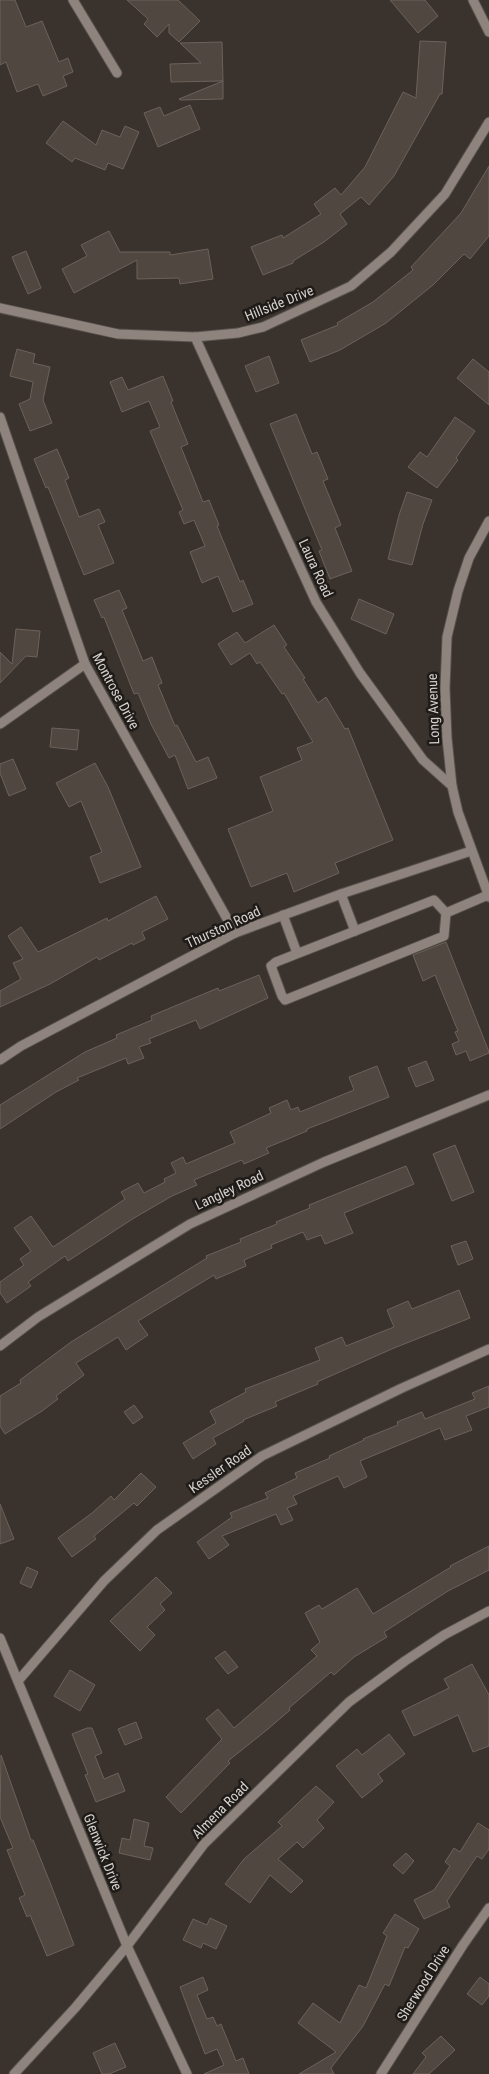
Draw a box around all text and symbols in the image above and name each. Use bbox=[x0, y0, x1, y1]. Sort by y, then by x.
street label: Hillside Drive bbox=[242, 282, 316, 324]
street label: Laura Road bbox=[296, 536, 336, 600]
street label: Montrose Drive bbox=[89, 650, 143, 732]
street label: Long Avenue bbox=[424, 673, 442, 745]
street label: Thurston Road bbox=[183, 903, 263, 951]
street label: Langley Road bbox=[192, 1167, 266, 1213]
street label: Kessler Road bbox=[186, 1442, 254, 1496]
street label: Almena Road bbox=[188, 1778, 252, 1842]
street label: Glenwick Drive bbox=[80, 1811, 126, 1893]
street label: Sherwood Drive bbox=[393, 1942, 453, 2024]

